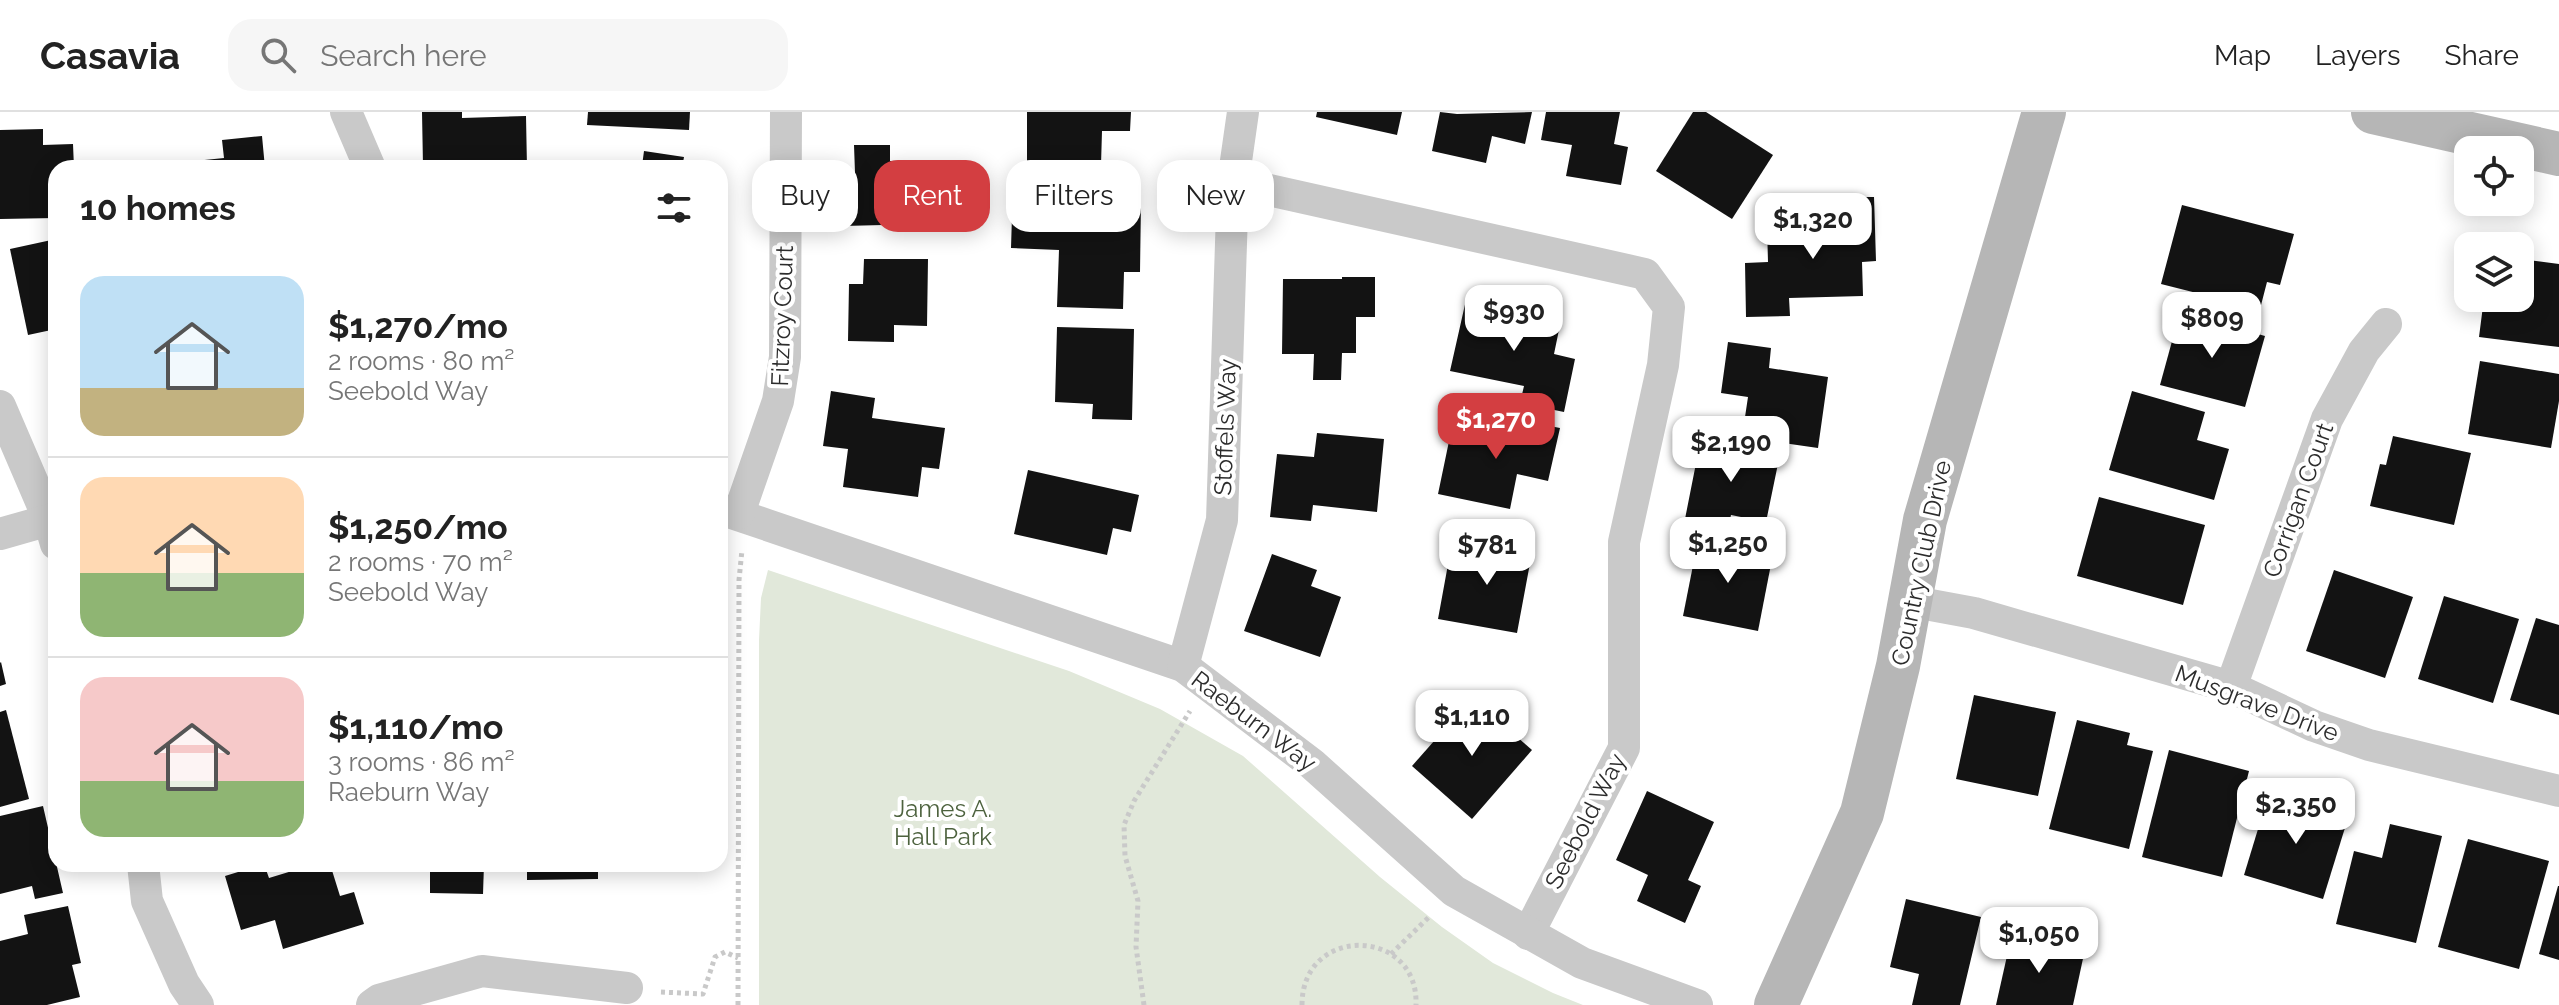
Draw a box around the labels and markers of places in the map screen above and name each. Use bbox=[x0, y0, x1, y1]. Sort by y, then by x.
pin: $1,320 bbox=[1748, 193, 1878, 261]
pin: $930 bbox=[1467, 285, 1561, 353]
pin: $809 bbox=[2165, 292, 2259, 360]
pin: $1,270 bbox=[1431, 393, 1561, 461]
pin: $2,190 bbox=[1666, 416, 1796, 484]
pin: $1,250 bbox=[1663, 517, 1793, 585]
pin: $781 bbox=[1440, 519, 1534, 587]
pin: $1,110 bbox=[1407, 690, 1537, 758]
pin: $2,350 bbox=[2231, 778, 2361, 846]
pin: $1,050 bbox=[1974, 907, 2104, 975]

